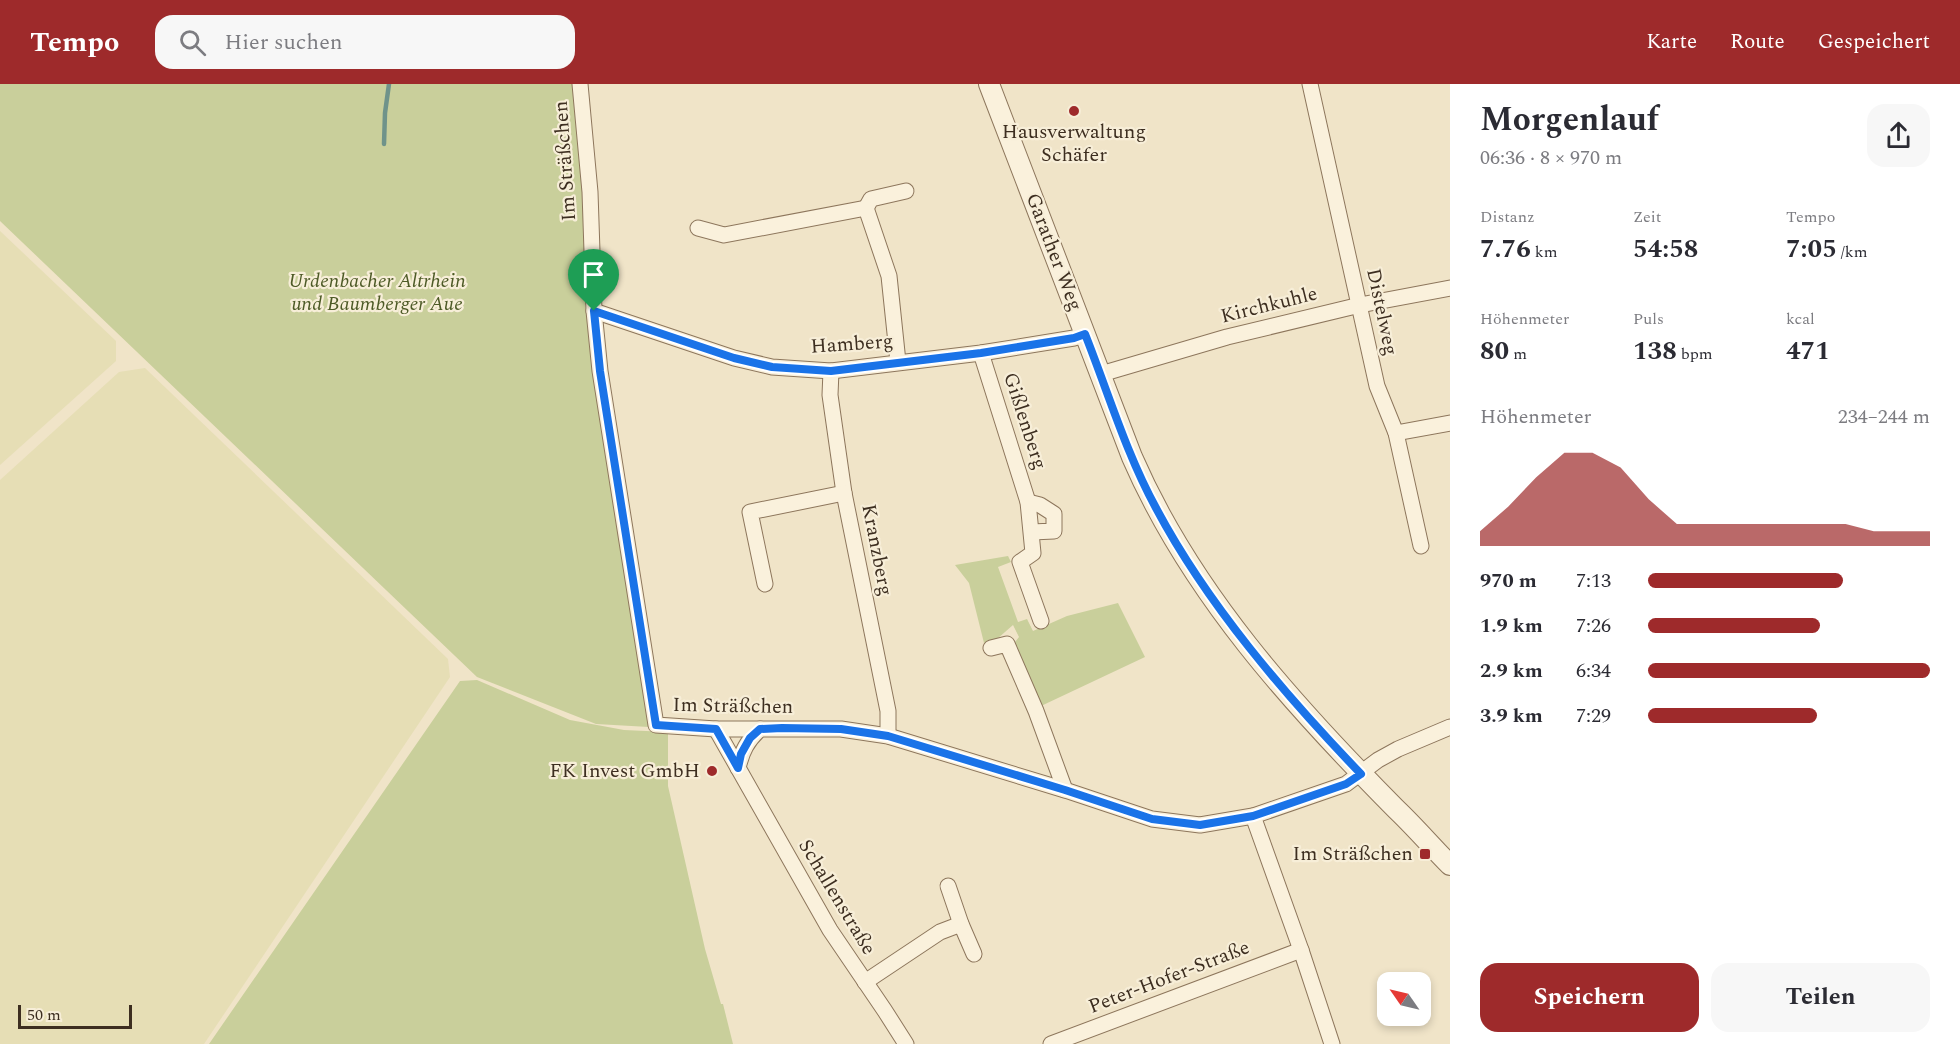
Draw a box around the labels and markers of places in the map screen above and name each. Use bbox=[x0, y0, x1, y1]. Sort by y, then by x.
marker: Hausverwaltung Schäfer bbox=[1067, 104, 1081, 118]
place label: Hausverwaltung Schäfer bbox=[1002, 117, 1146, 170]
pin bbox=[568, 249, 619, 311]
place label: FK Invest GmbH bbox=[550, 756, 700, 786]
marker: FK Invest GmbH bbox=[705, 764, 719, 778]
place label: Im Sträßchen bbox=[1292, 839, 1413, 869]
marker: Im Sträßchen bbox=[1418, 847, 1432, 861]

